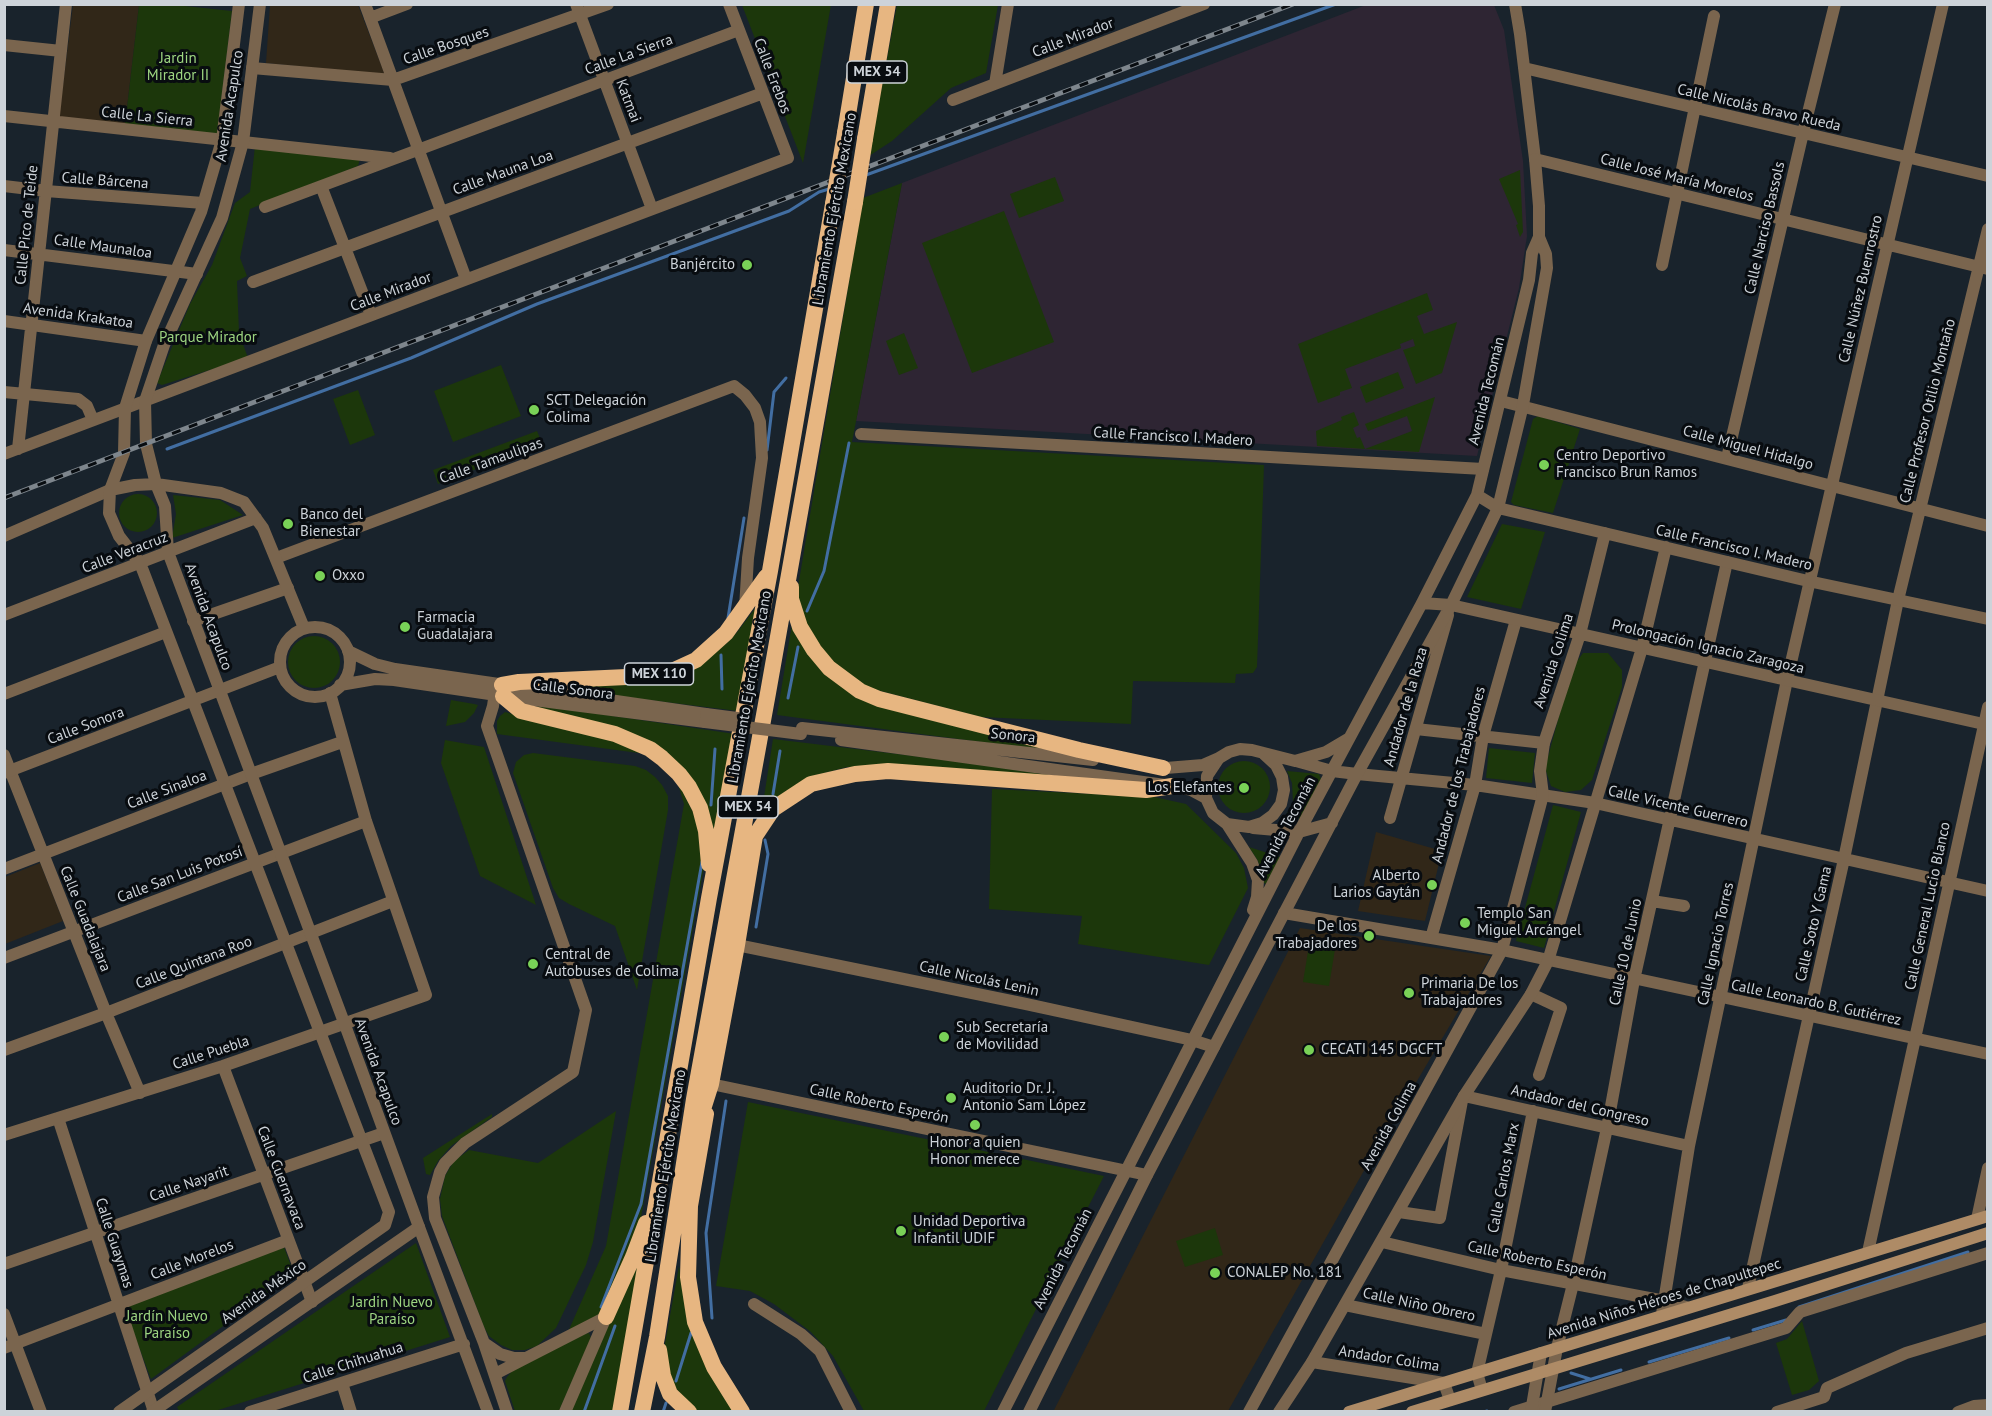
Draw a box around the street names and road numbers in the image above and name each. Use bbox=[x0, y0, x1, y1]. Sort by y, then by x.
street label: Calle Mirador bbox=[1030, 14, 1116, 62]
street label: Calle Bosques bbox=[401, 23, 491, 69]
street label: Calle La Sierra bbox=[583, 31, 675, 79]
street label: Calle Erebos bbox=[749, 36, 795, 116]
street label: Avenida Acapulco bbox=[212, 49, 248, 163]
road number: MEX 54 bbox=[847, 61, 907, 83]
street label: Katmai bbox=[612, 77, 644, 125]
street label: Calle Nicolás Bravo Rueda bbox=[1675, 80, 1843, 136]
street label: Calle La Sierra bbox=[100, 103, 194, 131]
street label: Libramiento Ejército Mexicano bbox=[809, 111, 861, 307]
street label: Calle Mauna Loa bbox=[450, 146, 556, 200]
street label: Calle José María Morelos bbox=[1598, 150, 1756, 206]
street label: Calle Narciso Bassols bbox=[1741, 160, 1789, 296]
street label: Calle Pico de Teide bbox=[12, 164, 42, 286]
street label: Calle Bárcena bbox=[61, 169, 149, 193]
street label: Calle Núñez Buenrostro bbox=[1835, 213, 1887, 365]
street label: Calle Maunaloa bbox=[53, 231, 153, 263]
street label: Calle Mirador bbox=[348, 268, 434, 316]
street label: Avenida Krakatoa bbox=[22, 299, 134, 333]
street label: Calle Profesor Otilio Montaño bbox=[1896, 317, 1960, 505]
street label: Avenida Tecomán bbox=[1465, 335, 1509, 447]
street label: Calle Miguel Hidalgo bbox=[1681, 422, 1815, 474]
street label: Calle Francisco I. Madero bbox=[1093, 424, 1253, 450]
street label: Calle Tamaulipas bbox=[437, 434, 545, 488]
street label: Calle Francisco I. Madero bbox=[1654, 521, 1814, 575]
street label: Calle Veracruz bbox=[79, 528, 171, 578]
street label: Avenida Acapulco bbox=[180, 561, 236, 673]
street label: Libramiento Ejército Mexicano bbox=[724, 589, 776, 785]
street label: Avenida Colima bbox=[1530, 611, 1578, 711]
street label: Prolongación Ignacio Zaragoza bbox=[1610, 616, 1806, 678]
street label: Andador de la Raza bbox=[1380, 645, 1432, 769]
road number: MEX 110 bbox=[624, 663, 694, 685]
street label: Calle Sonora bbox=[532, 676, 614, 704]
street label: Andador de los Trabajadores bbox=[1428, 685, 1490, 865]
street label: Calle Sonora bbox=[45, 703, 127, 749]
street label: Sonora bbox=[990, 725, 1036, 747]
street label: Calle Sinaloa bbox=[125, 767, 209, 813]
street label: Avenida Tecomán bbox=[1252, 774, 1320, 880]
street label: Calle Vicente Guerrero bbox=[1606, 782, 1750, 832]
road number: MEX 54 bbox=[718, 796, 778, 818]
street label: Calle General Lucio Blanco bbox=[1901, 820, 1955, 992]
street label: Calle San Luis Potosí bbox=[115, 843, 245, 907]
street label: Calle Guadalajara bbox=[56, 864, 114, 974]
street label: Calle Soto Y Gama bbox=[1792, 865, 1836, 983]
street label: Calle Ignacio Torres bbox=[1694, 881, 1738, 1007]
street label: Calle 10 de Junio bbox=[1606, 897, 1646, 1007]
street label: Calle Quintana Roo bbox=[133, 933, 255, 993]
street label: Calle Nicolás Lenin bbox=[918, 958, 1040, 1000]
street label: Calle Leonardo B. Gutiérrez bbox=[1729, 976, 1903, 1030]
street label: Avenida Acapulco bbox=[350, 1016, 406, 1128]
street label: Calle Puebla bbox=[170, 1032, 252, 1074]
street label: Libramiento Ejército Mexicano bbox=[642, 1068, 690, 1264]
street label: Avenida Colima bbox=[1357, 1078, 1421, 1174]
street label: Calle Roberto Esperón bbox=[808, 1080, 950, 1128]
street label: Andador del Congreso bbox=[1509, 1081, 1651, 1131]
street label: Calle Carlos Marx bbox=[1484, 1121, 1524, 1235]
street label: Calle Cuernavaca bbox=[253, 1124, 309, 1232]
street label: Calle Nayarit bbox=[147, 1162, 231, 1206]
street label: Calle Guaymas bbox=[91, 1196, 137, 1290]
street label: Avenida Tecomán bbox=[1030, 1206, 1096, 1312]
street label: Calle Morelos bbox=[148, 1236, 236, 1284]
street label: Calle Roberto Esperón bbox=[1466, 1237, 1608, 1285]
street label: Avenida Niños Héroes de Chapultepec bbox=[1545, 1255, 1783, 1343]
street label: Avenida México bbox=[218, 1256, 310, 1328]
street label: Calle Niño Obrero bbox=[1361, 1284, 1477, 1326]
street label: Calle Chihuahua bbox=[301, 1338, 405, 1388]
street label: Andador Colima bbox=[1337, 1342, 1441, 1376]

